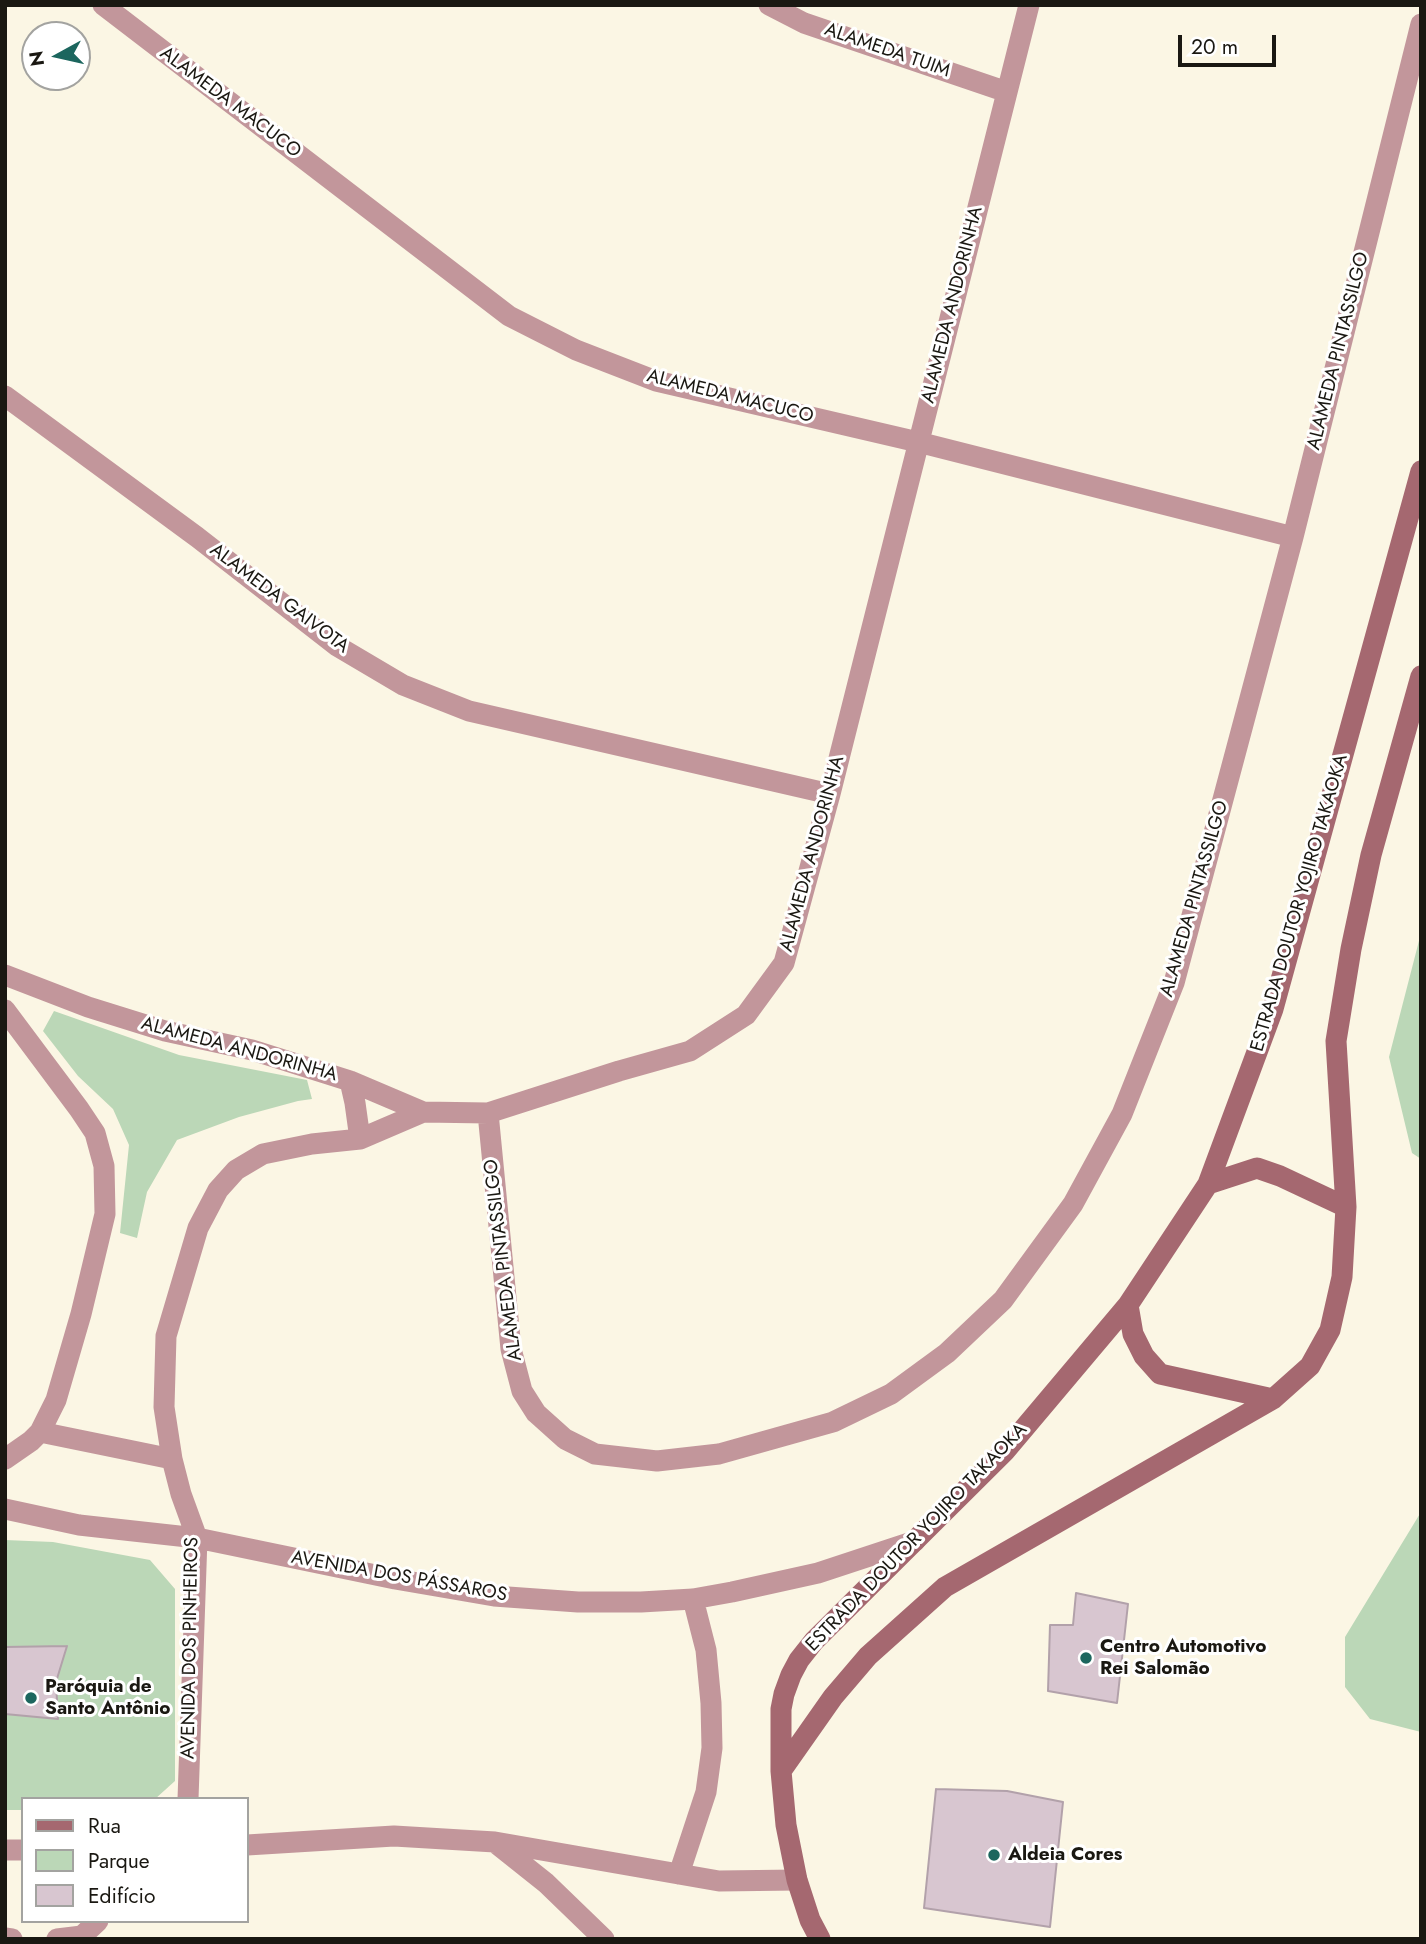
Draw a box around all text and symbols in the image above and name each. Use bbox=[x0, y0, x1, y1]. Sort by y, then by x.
street label: ALAMEDA TUIM bbox=[821, 19, 953, 83]
north arrow bbox=[21, 21, 91, 91]
scale bar bbox=[1181, 21, 1279, 65]
text: 20 m bbox=[1191, 32, 1238, 62]
street label: ALAMEDA MACUCO bbox=[155, 42, 305, 164]
text: N bbox=[22, 49, 51, 68]
street label: ALAMEDA ANDORINHA bbox=[918, 204, 988, 406]
street label: ALAMEDA PINTASSILGO bbox=[1303, 250, 1375, 452]
street label: ALAMEDA MACUCO bbox=[644, 365, 816, 429]
street label: ALAMEDA GAIVOTA bbox=[205, 539, 353, 659]
street label: ESTRADA DOUTOR YOJIRO TAKAOKA bbox=[1247, 752, 1353, 1054]
street label: ALAMEDA ANDORINHA bbox=[776, 754, 850, 954]
street label: ALAMEDA PINTASSILGO bbox=[1156, 798, 1234, 1000]
street label: ALAMEDA ANDORINHA bbox=[139, 1013, 339, 1087]
street label: ALAMEDA PINTASSILGO bbox=[480, 1158, 528, 1362]
street label: ESTRADA DOUTOR YOJIRO TAKAOKA bbox=[802, 1419, 1032, 1657]
street label: AVENIDA DOS PINHEIROS bbox=[178, 1537, 204, 1759]
street label: AVENIDA DOS PÁSSAROS bbox=[289, 1547, 509, 1607]
place label: Centro Automotivo Rei Salomão bbox=[1100, 1636, 1266, 1680]
marker: Centro Automotivo Rei Salomão bbox=[1078, 1650, 1094, 1666]
place label: Paróquia de Santo Antônio bbox=[45, 1676, 171, 1720]
marker: Paróquia de Santo Antônio bbox=[23, 1690, 39, 1706]
legend bbox=[21, 1797, 248, 1923]
text: Rua bbox=[88, 1811, 121, 1841]
place label: Aldeia Cores bbox=[1008, 1844, 1122, 1866]
text: Parque bbox=[88, 1846, 150, 1876]
marker: Aldeia Cores bbox=[986, 1847, 1002, 1863]
text: Edifício bbox=[88, 1881, 155, 1911]

